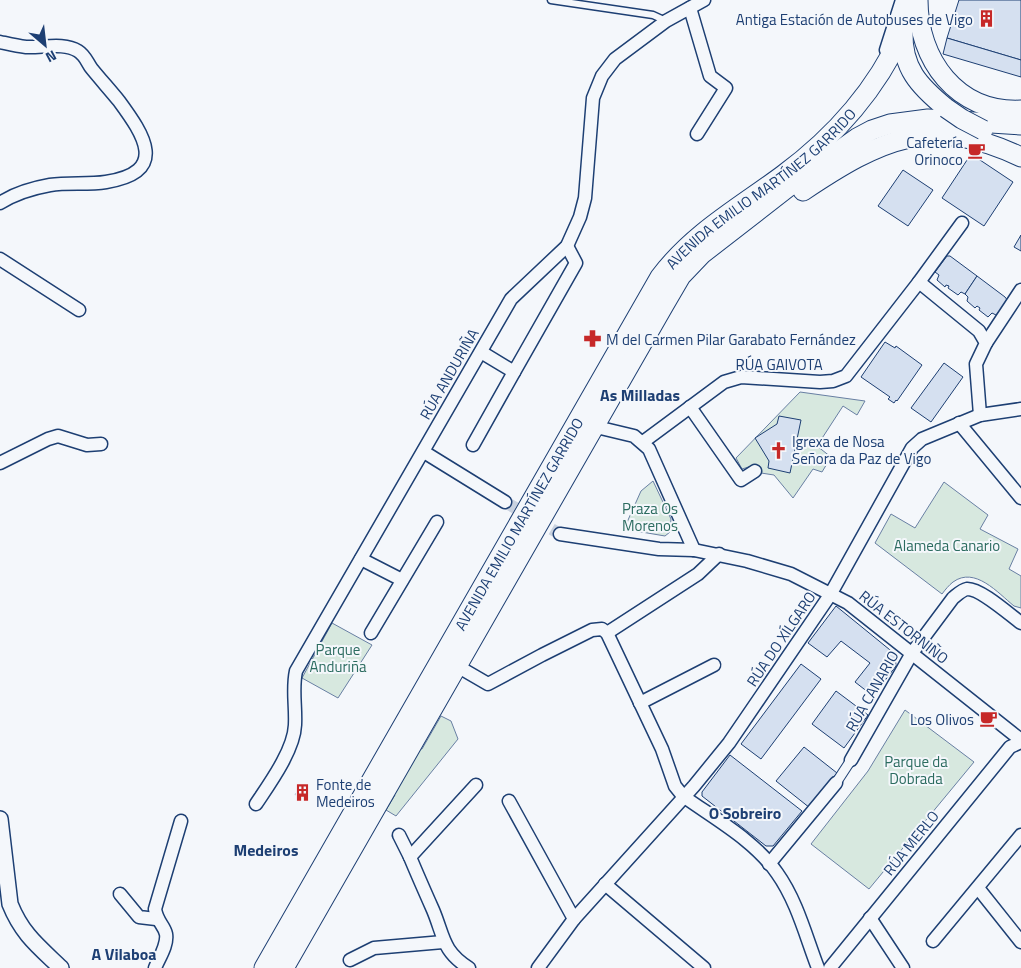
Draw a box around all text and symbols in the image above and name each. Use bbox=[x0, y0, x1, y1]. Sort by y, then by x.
place label: Antiga Estación de Autobuses de Vigo bbox=[736, 8, 973, 31]
building icon: Antiga Estación de Autobuses de Vigo bbox=[977, 9, 997, 29]
north arrow bbox=[20, 20, 70, 70]
text: N bbox=[42, 45, 61, 68]
street label: AVENIDA EMILIO MARTÍNEZ GARRIDO bbox=[660, 103, 861, 274]
place label: Cafetería Orinoco bbox=[906, 131, 963, 171]
cafe icon: Cafetería Orinoco bbox=[967, 141, 987, 161]
street label: RÚA ANDURIÑA bbox=[414, 324, 484, 424]
place label: M del Carmen Pilar Garabato Fernández bbox=[606, 328, 856, 351]
pharmacy icon: M del Carmen Pilar Garabato Fernández bbox=[582, 329, 602, 349]
street label: RÚA GAIVOTA bbox=[735, 353, 823, 376]
district label: As Milladas bbox=[600, 383, 680, 407]
street label: AVENIDA EMILIO MARTÍNEZ GARRIDO bbox=[448, 413, 589, 634]
place label: Igrexa de Nosa Señora da Paz de Vigo bbox=[792, 430, 931, 470]
church icon: Igrexa de Nosa Señora da Paz de Vigo bbox=[768, 440, 788, 460]
park label: Praza Os Morenos bbox=[622, 497, 678, 537]
park label: Alameda Canario bbox=[894, 534, 1000, 557]
street label: RÚA ESTORNIÑO bbox=[854, 585, 954, 669]
street label: RÚA DO XÍLGARO bbox=[741, 587, 821, 691]
park label: Parque Anduriña bbox=[310, 638, 367, 678]
street label: RÚA CANARIO bbox=[840, 646, 905, 736]
place label: Los Olivos bbox=[910, 708, 974, 731]
cafe icon: Los Olivos bbox=[978, 709, 998, 729]
park label: Parque da Dobrada bbox=[884, 750, 948, 790]
place label: Fonte de Medeiros bbox=[316, 773, 375, 813]
building icon: Fonte de Medeiros bbox=[292, 783, 312, 803]
district label: O Sobreiro bbox=[709, 801, 781, 825]
street label: RÚA MERLO bbox=[878, 805, 945, 881]
district label: Medeiros bbox=[234, 838, 298, 862]
district label: A Vilaboa bbox=[92, 942, 156, 966]

